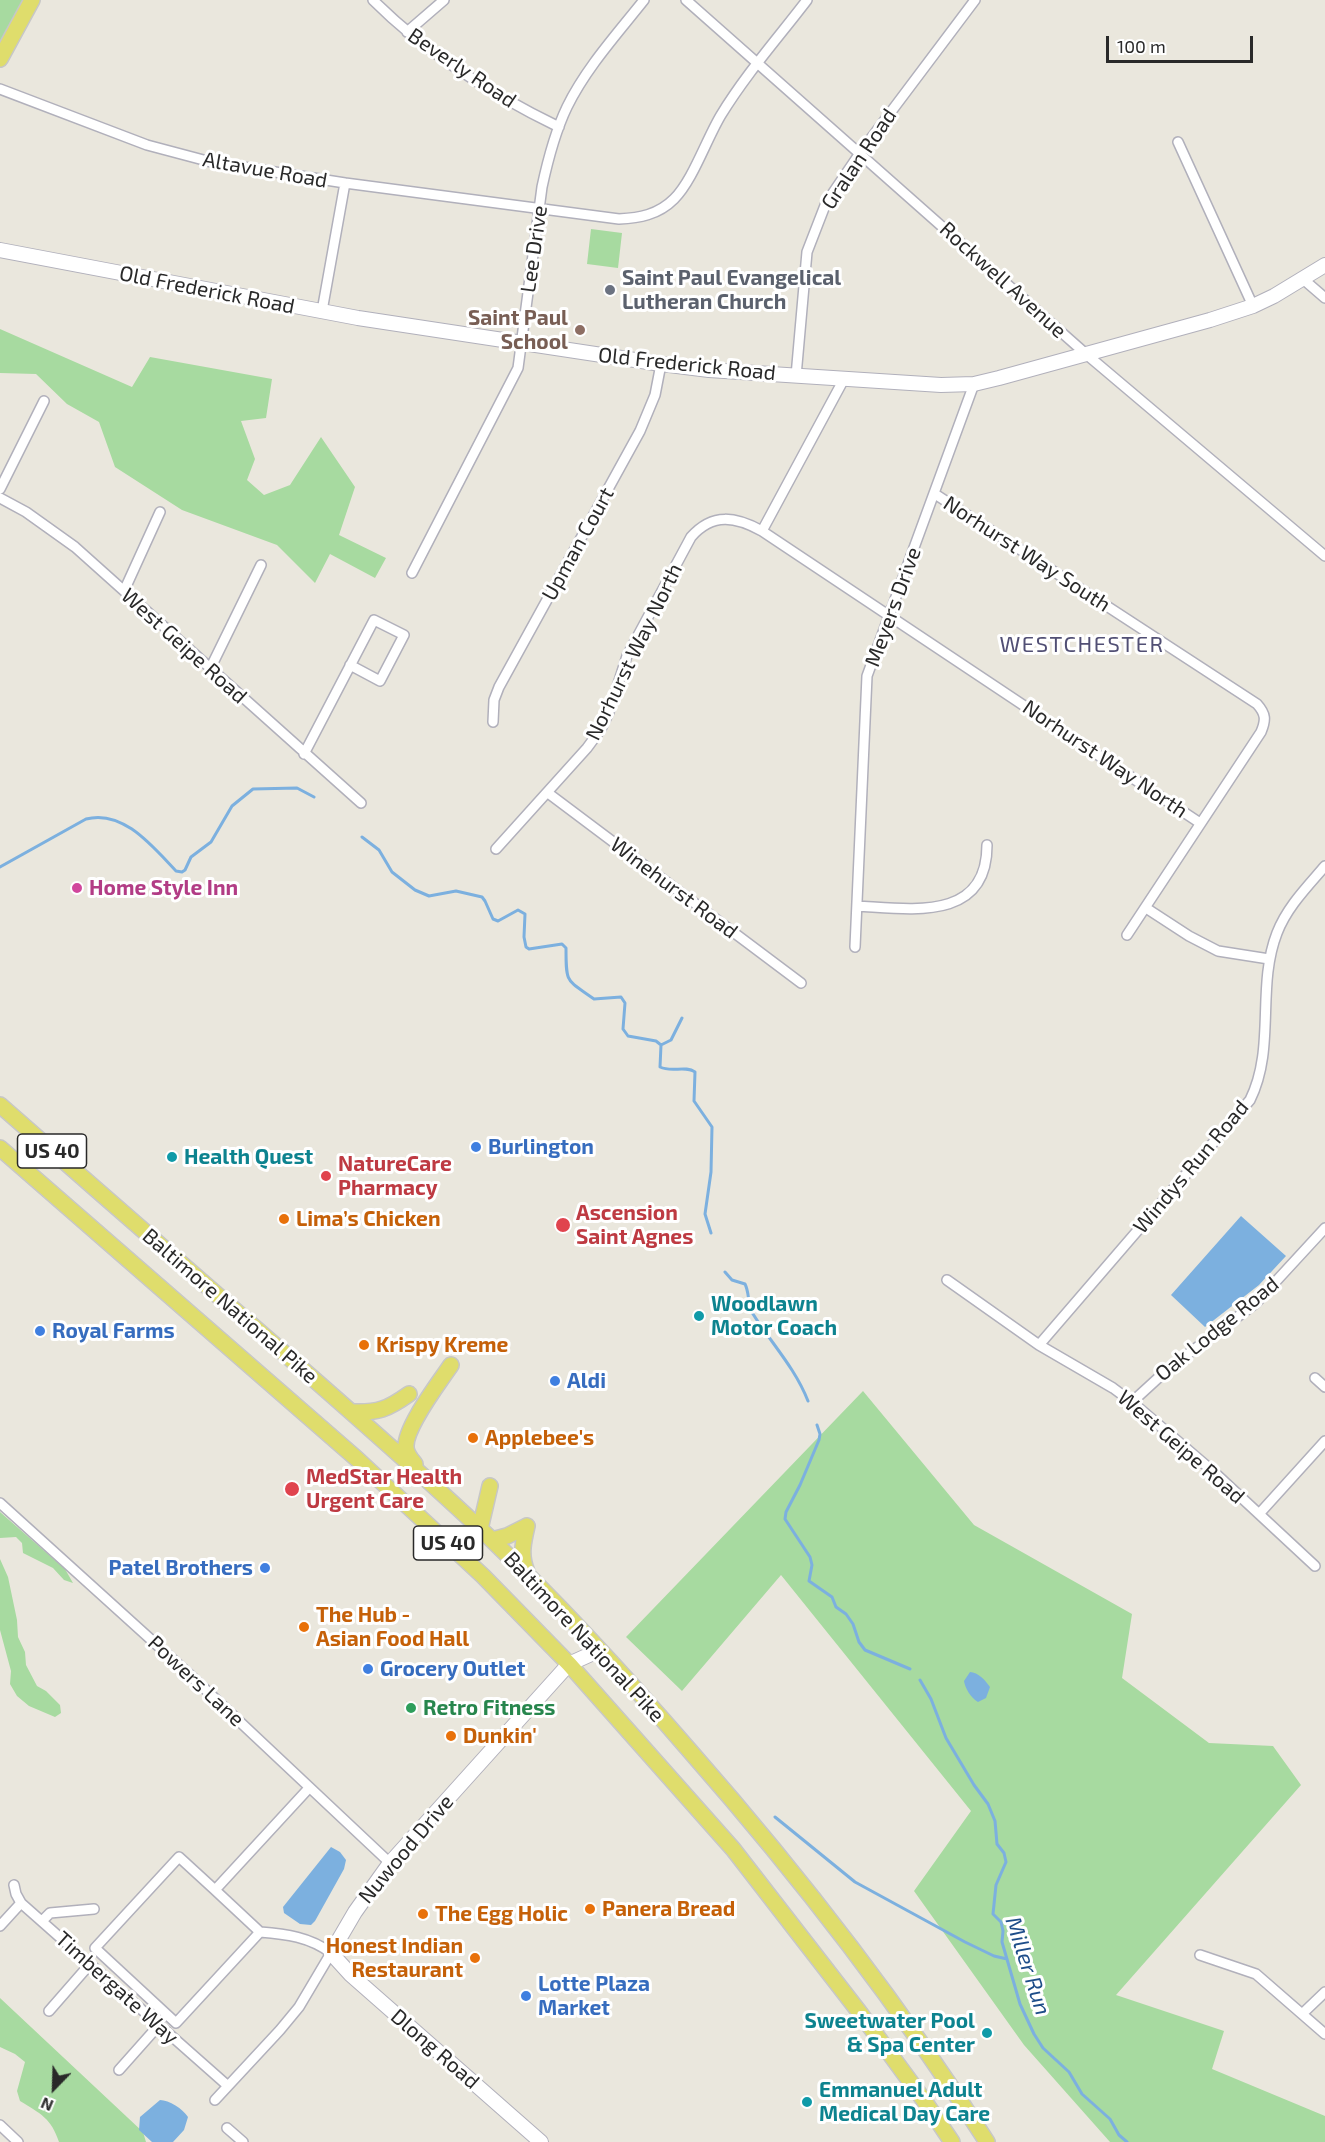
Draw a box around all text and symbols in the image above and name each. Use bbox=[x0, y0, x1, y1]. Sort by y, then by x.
street label: Beverly Road bbox=[403, 23, 521, 113]
scale bar bbox=[1109, 24, 1256, 62]
text: 100 m bbox=[1117, 35, 1166, 57]
street label: Gralan Road bbox=[816, 104, 902, 214]
street label: Altavue Road bbox=[201, 147, 329, 193]
street label: Lee Drive bbox=[515, 204, 553, 294]
street label: Rockwell Avenue bbox=[934, 217, 1072, 343]
street label: Old Frederick Road bbox=[117, 261, 297, 319]
place label: Saint Paul Evangelical Lutheran Church bbox=[622, 265, 841, 315]
marker: Saint Paul Evangelical Lutheran Church bbox=[603, 283, 617, 297]
place label: Saint Paul School bbox=[468, 305, 568, 355]
marker: Saint Paul School bbox=[573, 323, 587, 337]
street label: Old Frederick Road bbox=[597, 342, 777, 386]
street label: Upman Court bbox=[537, 483, 619, 605]
street label: Norhurst Way South bbox=[939, 491, 1115, 617]
street label: Meyers Drive bbox=[860, 544, 926, 670]
street label: Norhurst Way North bbox=[580, 560, 688, 744]
street label: West Geipe Road bbox=[116, 583, 252, 709]
district label: WESTCHESTER bbox=[999, 632, 1165, 658]
street label: Norhurst Way North bbox=[1018, 694, 1192, 824]
street label: Winehurst Road bbox=[605, 832, 743, 944]
place label: Home Style Inn bbox=[89, 875, 238, 901]
marker: Home Style Inn bbox=[70, 881, 84, 895]
street label: Windys Run Road bbox=[1128, 1095, 1254, 1239]
road number: US 40 bbox=[17, 1134, 86, 1168]
place label: Burlington bbox=[488, 1134, 594, 1160]
marker: Burlington bbox=[469, 1140, 483, 1154]
place label: Health Quest bbox=[184, 1144, 313, 1170]
marker: Health Quest bbox=[165, 1150, 179, 1164]
place label: NatureCare Pharmacy bbox=[338, 1151, 452, 1201]
marker: NatureCare Pharmacy bbox=[319, 1169, 333, 1183]
place label: Ascension Saint Agnes bbox=[576, 1200, 693, 1250]
place label: Lima’s Chicken bbox=[296, 1206, 441, 1232]
marker: Lima’s Chicken bbox=[277, 1212, 291, 1226]
marker: Ascension Saint Agnes bbox=[554, 1216, 572, 1234]
street label: Baltimore National Pike bbox=[137, 1223, 323, 1389]
street label: Oak Lodge Road bbox=[1150, 1272, 1284, 1386]
place label: Woodlawn Motor Coach bbox=[711, 1291, 837, 1341]
marker: Woodlawn Motor Coach bbox=[692, 1309, 706, 1323]
place label: Royal Farms bbox=[52, 1318, 175, 1344]
marker: Royal Farms bbox=[33, 1324, 47, 1338]
place label: Krispy Kreme bbox=[376, 1332, 508, 1358]
marker: Krispy Kreme bbox=[357, 1338, 371, 1352]
place label: Aldi bbox=[567, 1368, 606, 1394]
marker: Aldi bbox=[548, 1374, 562, 1388]
street label: West Geipe Road bbox=[1112, 1385, 1250, 1509]
place label: Applebee's bbox=[485, 1425, 594, 1451]
marker: Applebee's bbox=[466, 1431, 480, 1445]
place label: MedStar Health Urgent Care bbox=[306, 1464, 462, 1514]
marker: MedStar Health Urgent Care bbox=[283, 1480, 301, 1498]
road number: US 40 bbox=[414, 1526, 482, 1560]
street label: Baltimore National Pike bbox=[499, 1547, 669, 1727]
place label: Patel Brothers bbox=[109, 1555, 253, 1581]
marker: Patel Brothers bbox=[258, 1561, 272, 1575]
place label: The Hub - Asian Food Hall bbox=[316, 1602, 469, 1652]
marker: The Hub - Asian Food Hall bbox=[297, 1620, 311, 1634]
street label: Powers Lane bbox=[143, 1630, 249, 1732]
place label: Grocery Outlet bbox=[380, 1656, 525, 1682]
marker: Grocery Outlet bbox=[361, 1662, 375, 1676]
place label: Retro Fitness bbox=[423, 1695, 556, 1721]
marker: Retro Fitness bbox=[404, 1701, 418, 1715]
place label: Dunkin' bbox=[463, 1723, 537, 1749]
marker: Dunkin' bbox=[444, 1729, 458, 1743]
street label: Nuwood Drive bbox=[353, 1789, 459, 1909]
place label: Panera Bread bbox=[602, 1896, 735, 1922]
place label: The Egg Holic bbox=[435, 1901, 568, 1927]
marker: Panera Bread bbox=[583, 1902, 597, 1916]
marker: The Egg Holic bbox=[416, 1907, 430, 1921]
water label: Miller Run bbox=[1000, 1913, 1056, 2019]
street label: Timbergate Way bbox=[50, 1926, 184, 2050]
place label: Honest Indian Restaurant bbox=[326, 1933, 463, 1983]
marker: Honest Indian Restaurant bbox=[468, 1951, 482, 1965]
place label: Lotte Plaza Market bbox=[538, 1971, 650, 2021]
marker: Lotte Plaza Market bbox=[519, 1989, 533, 2003]
street label: Dlong Road bbox=[386, 2004, 484, 2094]
place label: Sweetwater Pool & Spa Center bbox=[804, 2008, 975, 2058]
marker: Sweetwater Pool & Spa Center bbox=[980, 2026, 994, 2040]
north arrow bbox=[24, 2058, 84, 2118]
place label: Emmanuel Adult Medical Day Care bbox=[819, 2077, 990, 2127]
text: N bbox=[38, 2094, 56, 2116]
marker: Emmanuel Adult Medical Day Care bbox=[800, 2095, 814, 2109]

